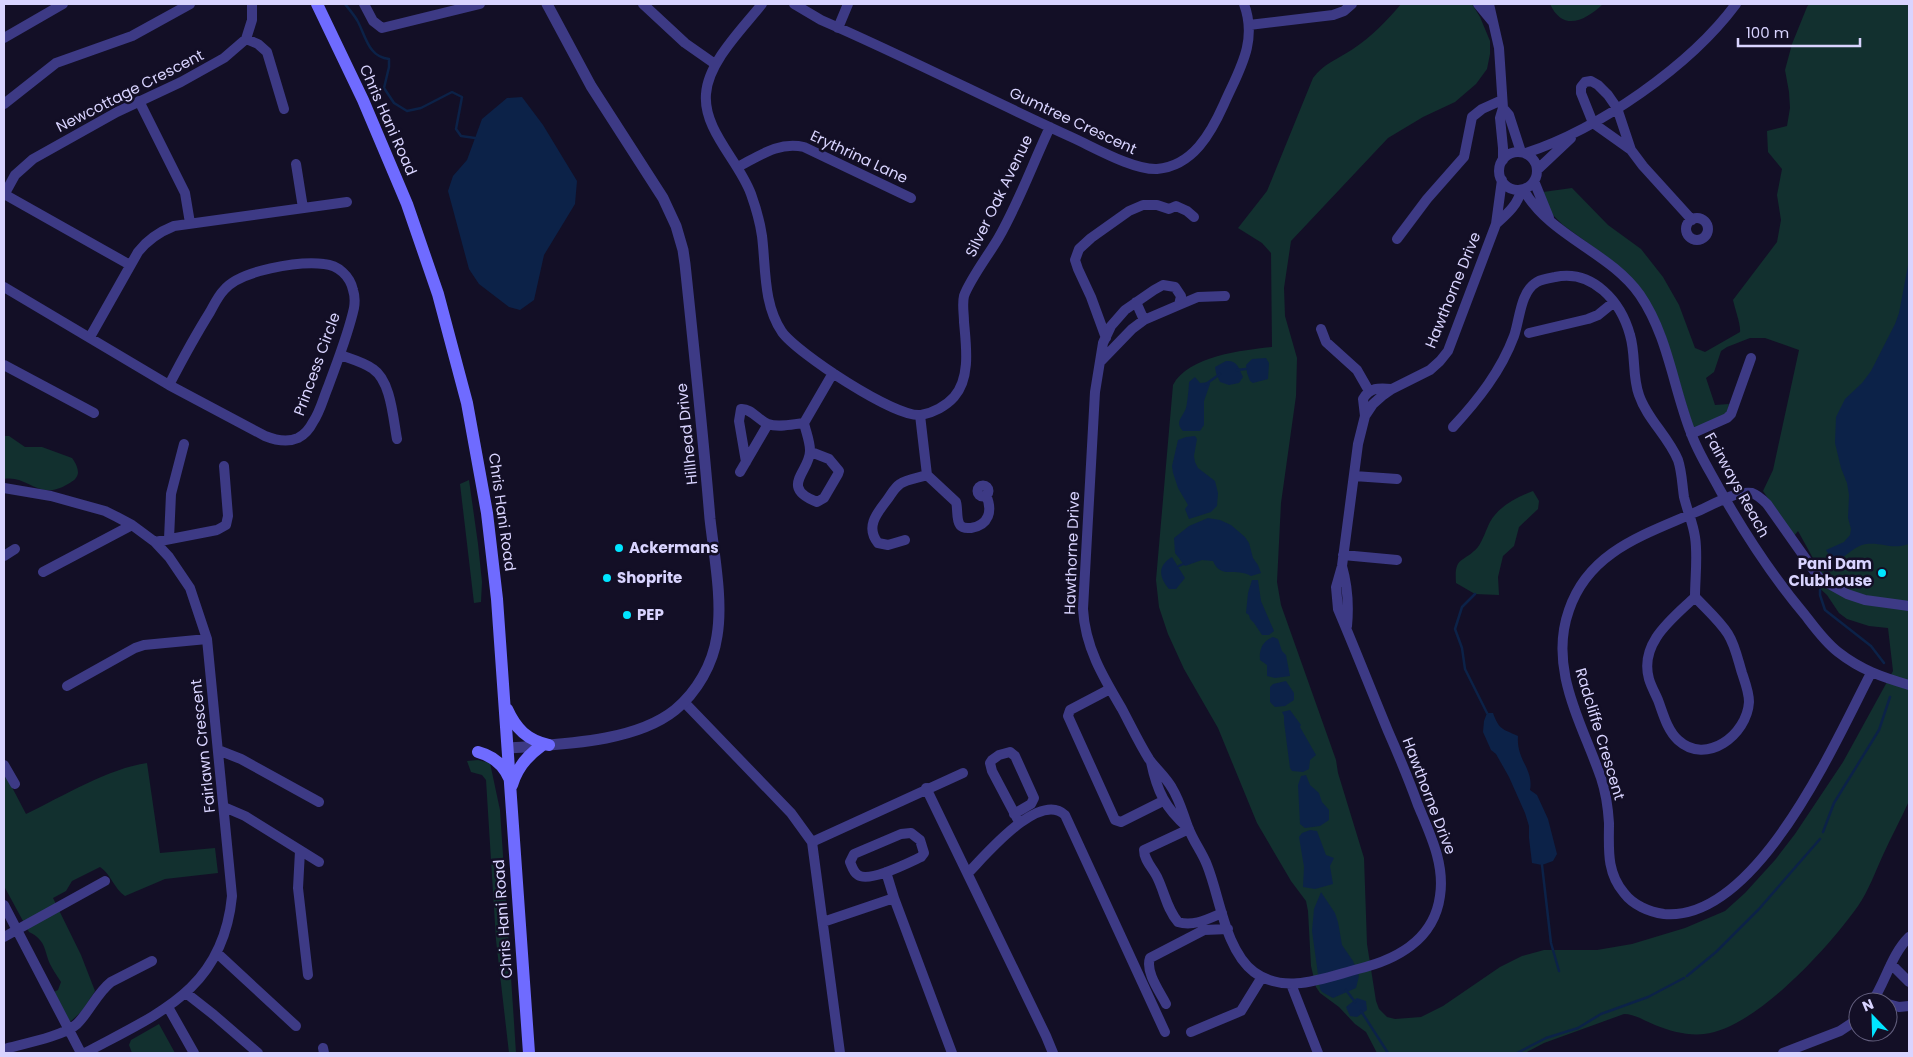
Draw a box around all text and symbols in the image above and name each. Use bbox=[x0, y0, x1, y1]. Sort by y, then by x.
scale bar bbox=[1738, 15, 1860, 47]
text: 100 m bbox=[1746, 22, 1789, 43]
street label: Newcottage Crescent bbox=[52, 44, 207, 137]
street label: Chris Hani Road bbox=[355, 61, 422, 178]
street label: Gumtree Crescent bbox=[1006, 82, 1140, 159]
street label: Erythrina Lane bbox=[807, 125, 911, 188]
street label: Silver Oak Avenue bbox=[960, 131, 1037, 260]
street label: Hawthorne Drive bbox=[1420, 229, 1485, 351]
street label: Princess Circle bbox=[288, 309, 345, 418]
street label: Hillhead Drive bbox=[671, 382, 702, 486]
street label: Fairways Reach bbox=[1700, 429, 1775, 541]
street label: Chris Hani Road bbox=[484, 451, 521, 572]
street label: Hawthorne Drive bbox=[1059, 491, 1084, 615]
place label: Ackermans bbox=[629, 537, 719, 558]
marker: Ackermans bbox=[613, 542, 625, 554]
place label: Pani Dam Clubhouse bbox=[1788, 553, 1872, 591]
place label: Shoprite bbox=[617, 567, 682, 588]
marker: Pani Dam Clubhouse bbox=[1876, 567, 1888, 579]
marker: Shoprite bbox=[601, 572, 613, 584]
place label: PEP bbox=[637, 604, 664, 625]
marker: PEP bbox=[621, 609, 633, 621]
street label: Radcliffe Crescent bbox=[1570, 665, 1631, 802]
street label: Fairlawn Crescent bbox=[185, 678, 220, 814]
street label: Hawthorne Drive bbox=[1398, 734, 1461, 857]
street label: Chris Hani Road bbox=[488, 859, 517, 979]
north arrow bbox=[1848, 992, 1898, 1042]
text: N bbox=[1859, 994, 1877, 1016]

